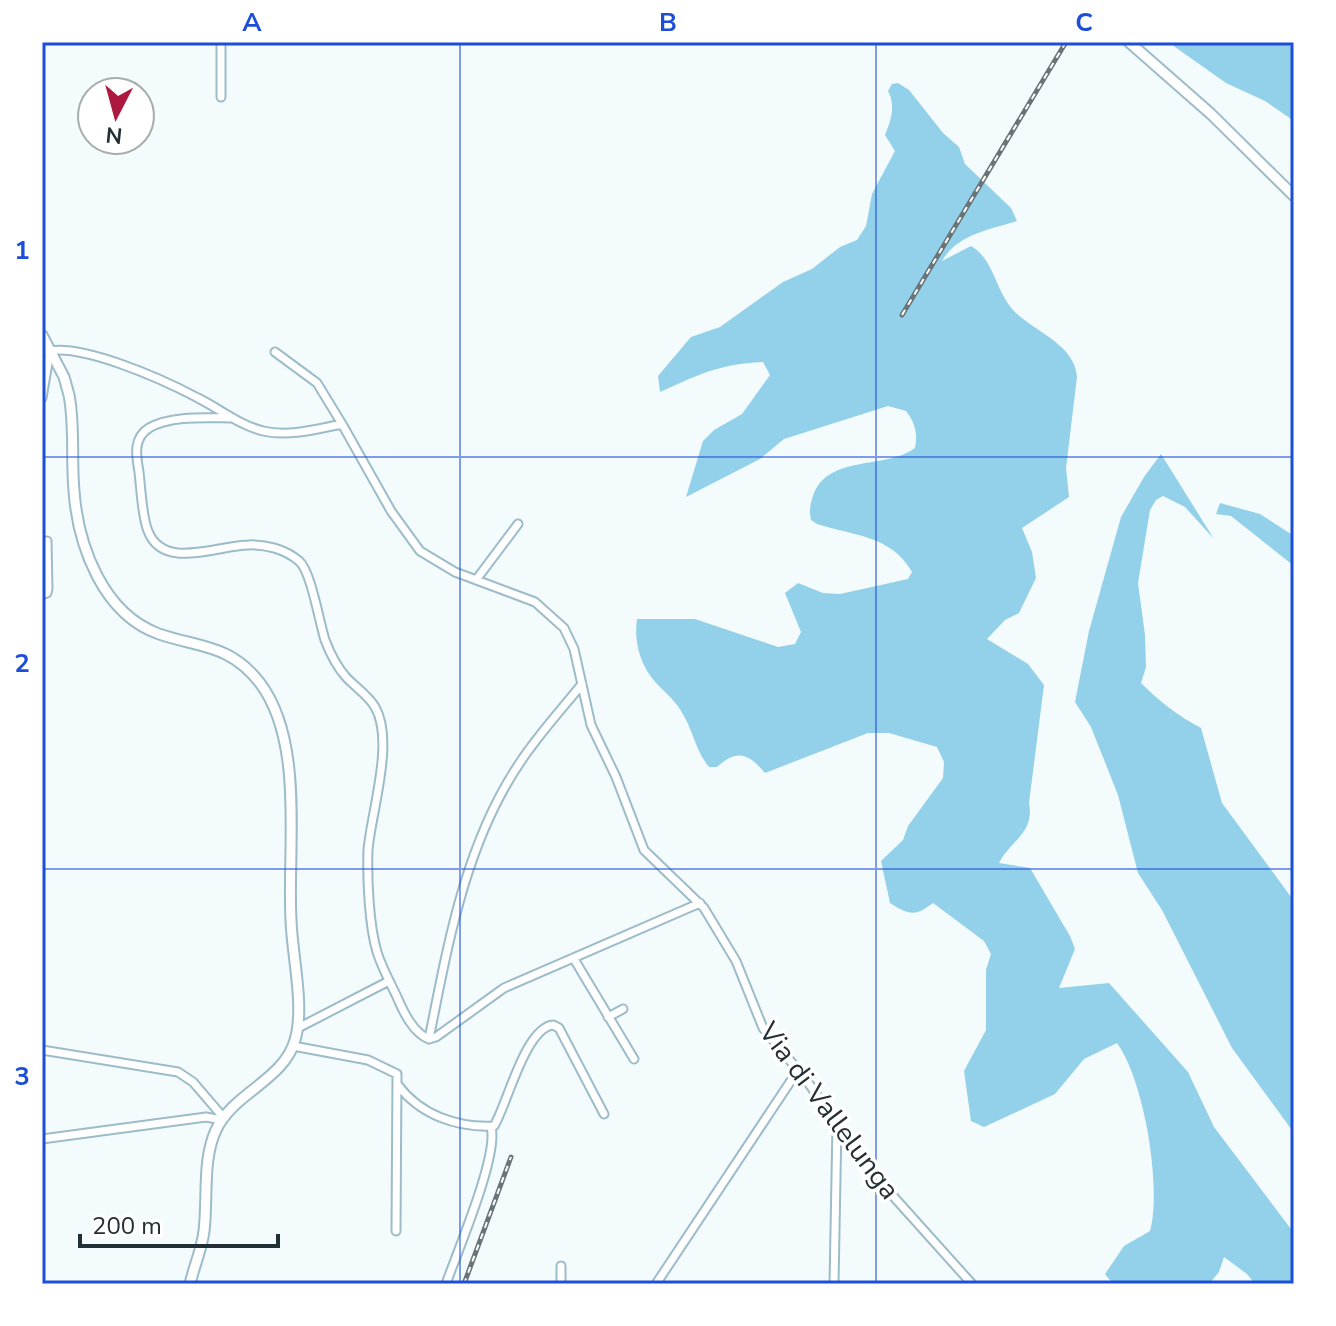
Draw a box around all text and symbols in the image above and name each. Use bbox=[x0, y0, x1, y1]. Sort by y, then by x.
text: A bbox=[242, 5, 262, 40]
text: B bbox=[659, 5, 677, 40]
text: C bbox=[1075, 5, 1093, 40]
north arrow bbox=[76, 76, 156, 156]
text: N bbox=[104, 119, 124, 151]
text: 1 bbox=[14, 233, 30, 268]
text: 2 bbox=[14, 646, 30, 681]
street label: Via di Vallelunga bbox=[749, 1014, 908, 1207]
text: 3 bbox=[14, 1059, 30, 1094]
scale bar bbox=[80, 1198, 278, 1248]
text: 200 m bbox=[92, 1210, 162, 1242]

